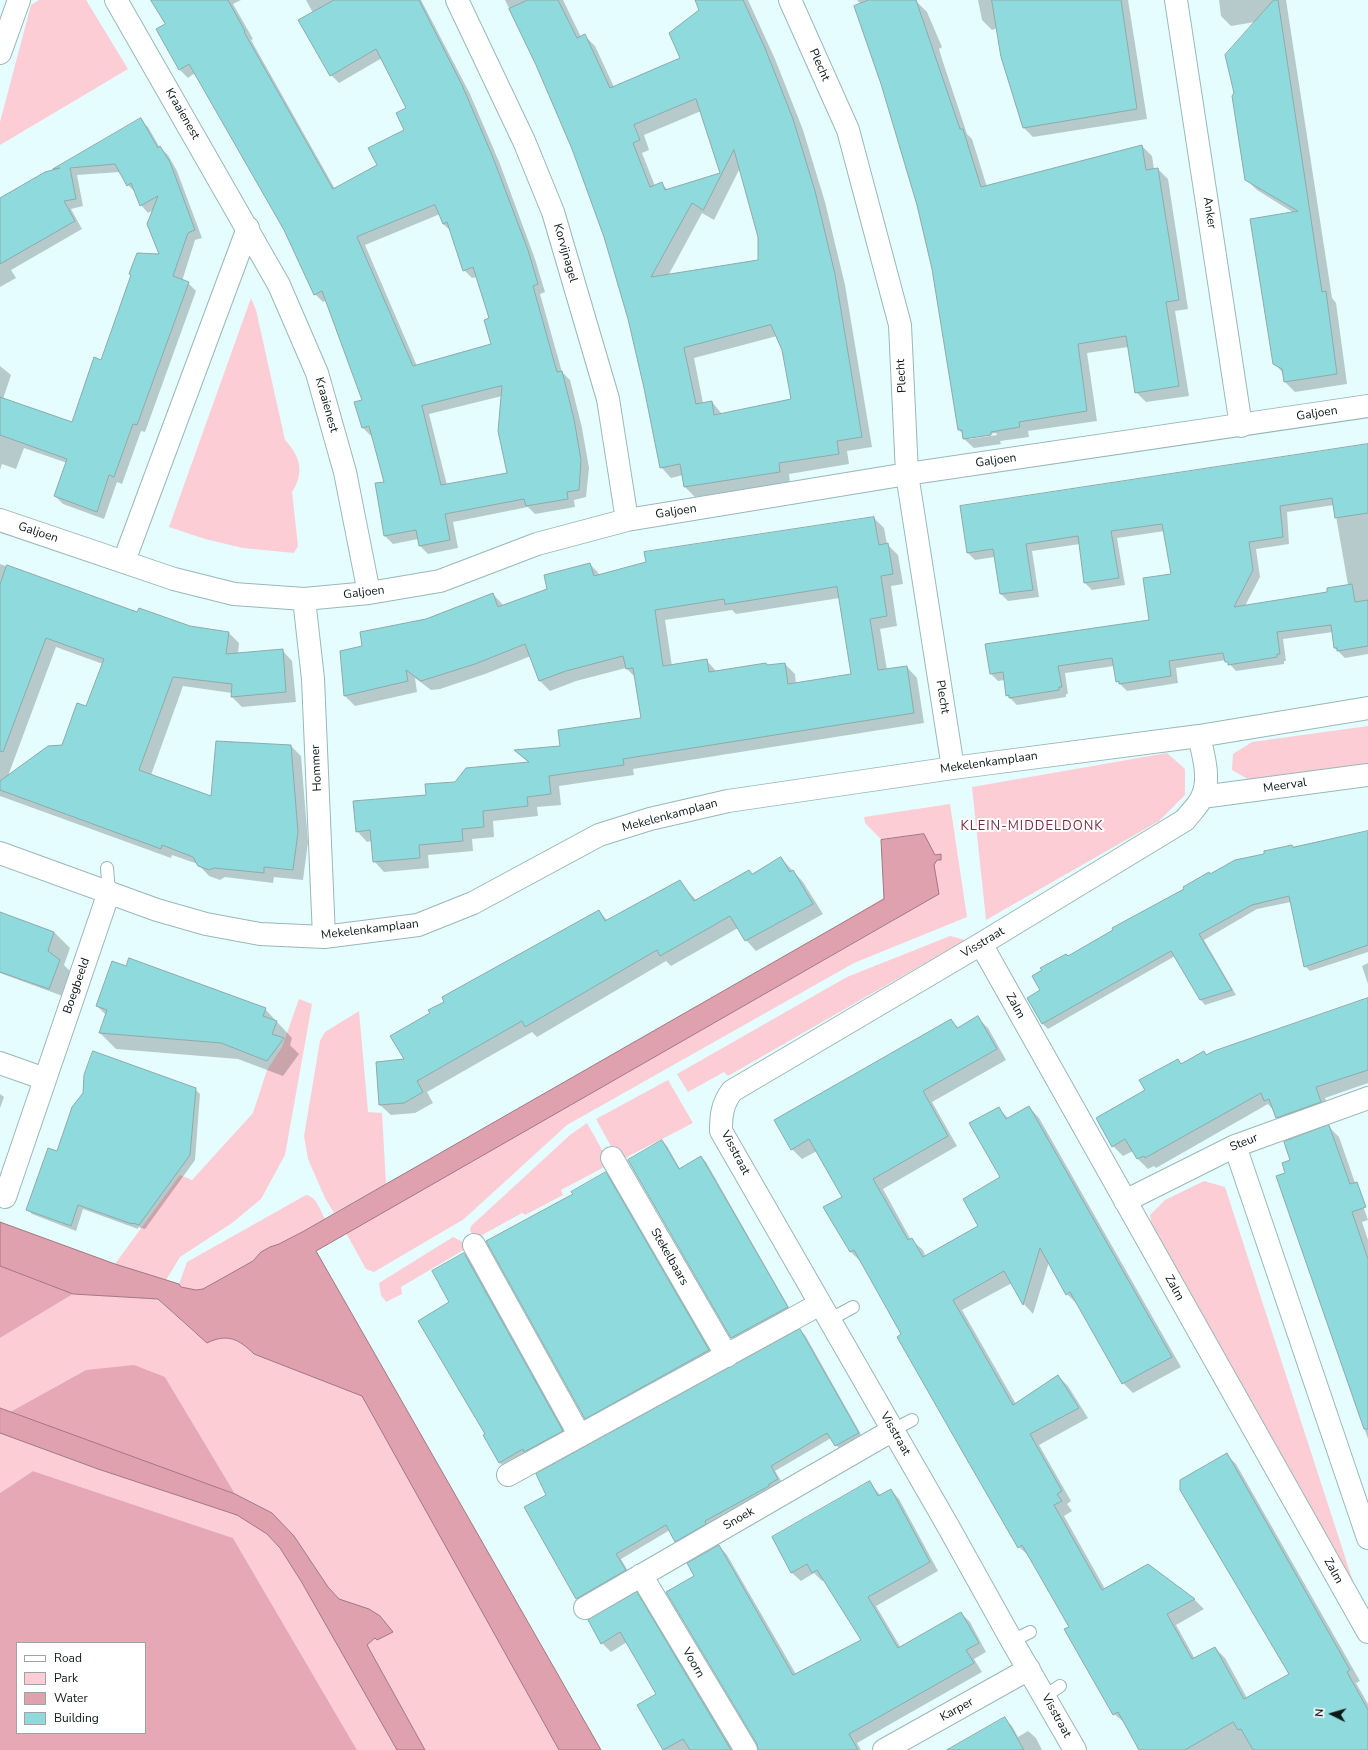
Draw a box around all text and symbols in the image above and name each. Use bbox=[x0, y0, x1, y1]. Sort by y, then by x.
street label: Plecht bbox=[805, 47, 833, 83]
street label: Kraaienest bbox=[162, 86, 202, 142]
street label: Anker bbox=[1199, 196, 1219, 230]
street label: Korvijnagel bbox=[550, 222, 580, 284]
street label: Plecht bbox=[894, 359, 910, 393]
street label: Kraaienest bbox=[311, 376, 341, 434]
street label: Galjoen bbox=[1295, 404, 1339, 424]
street label: Galjoen bbox=[975, 451, 1017, 471]
street label: Galjoen bbox=[654, 502, 698, 522]
street label: Galjoen bbox=[16, 520, 60, 546]
street label: Galjoen bbox=[343, 583, 385, 603]
street label: Plecht bbox=[932, 679, 952, 715]
street label: Hommer bbox=[309, 744, 325, 792]
street label: Mekelenkamplaan bbox=[939, 749, 1039, 777]
street label: Meerval bbox=[1262, 776, 1308, 796]
street label: Mekelenkamplaan bbox=[621, 796, 719, 836]
district label: KLEIN-MIDDELDONK bbox=[961, 819, 1103, 835]
street label: Mekelenkamplaan bbox=[320, 917, 420, 943]
street label: Visstraat bbox=[959, 924, 1007, 962]
street label: Boegbeeld bbox=[61, 956, 93, 1016]
street label: Zalm bbox=[1002, 991, 1028, 1021]
street label: Visstraat bbox=[717, 1128, 753, 1178]
street label: Steur bbox=[1228, 1131, 1260, 1155]
street label: Stekelbaars bbox=[647, 1226, 691, 1288]
street label: Zalm bbox=[1161, 1273, 1187, 1303]
street label: Visstraat bbox=[877, 1410, 913, 1458]
street label: Snoek bbox=[721, 1504, 757, 1534]
street label: Zalm bbox=[1320, 1556, 1346, 1586]
legend bbox=[16, 1642, 146, 1734]
street label: Voorn bbox=[679, 1646, 707, 1680]
text: Road bbox=[54, 1650, 82, 1666]
text: Park bbox=[54, 1670, 78, 1686]
text: Water bbox=[54, 1690, 88, 1706]
street label: Visstraat bbox=[1038, 1692, 1074, 1740]
north arrow bbox=[1312, 1694, 1352, 1734]
street label: Karper bbox=[938, 1695, 976, 1725]
text: N bbox=[1312, 1708, 1327, 1718]
text: Building bbox=[54, 1710, 99, 1726]

